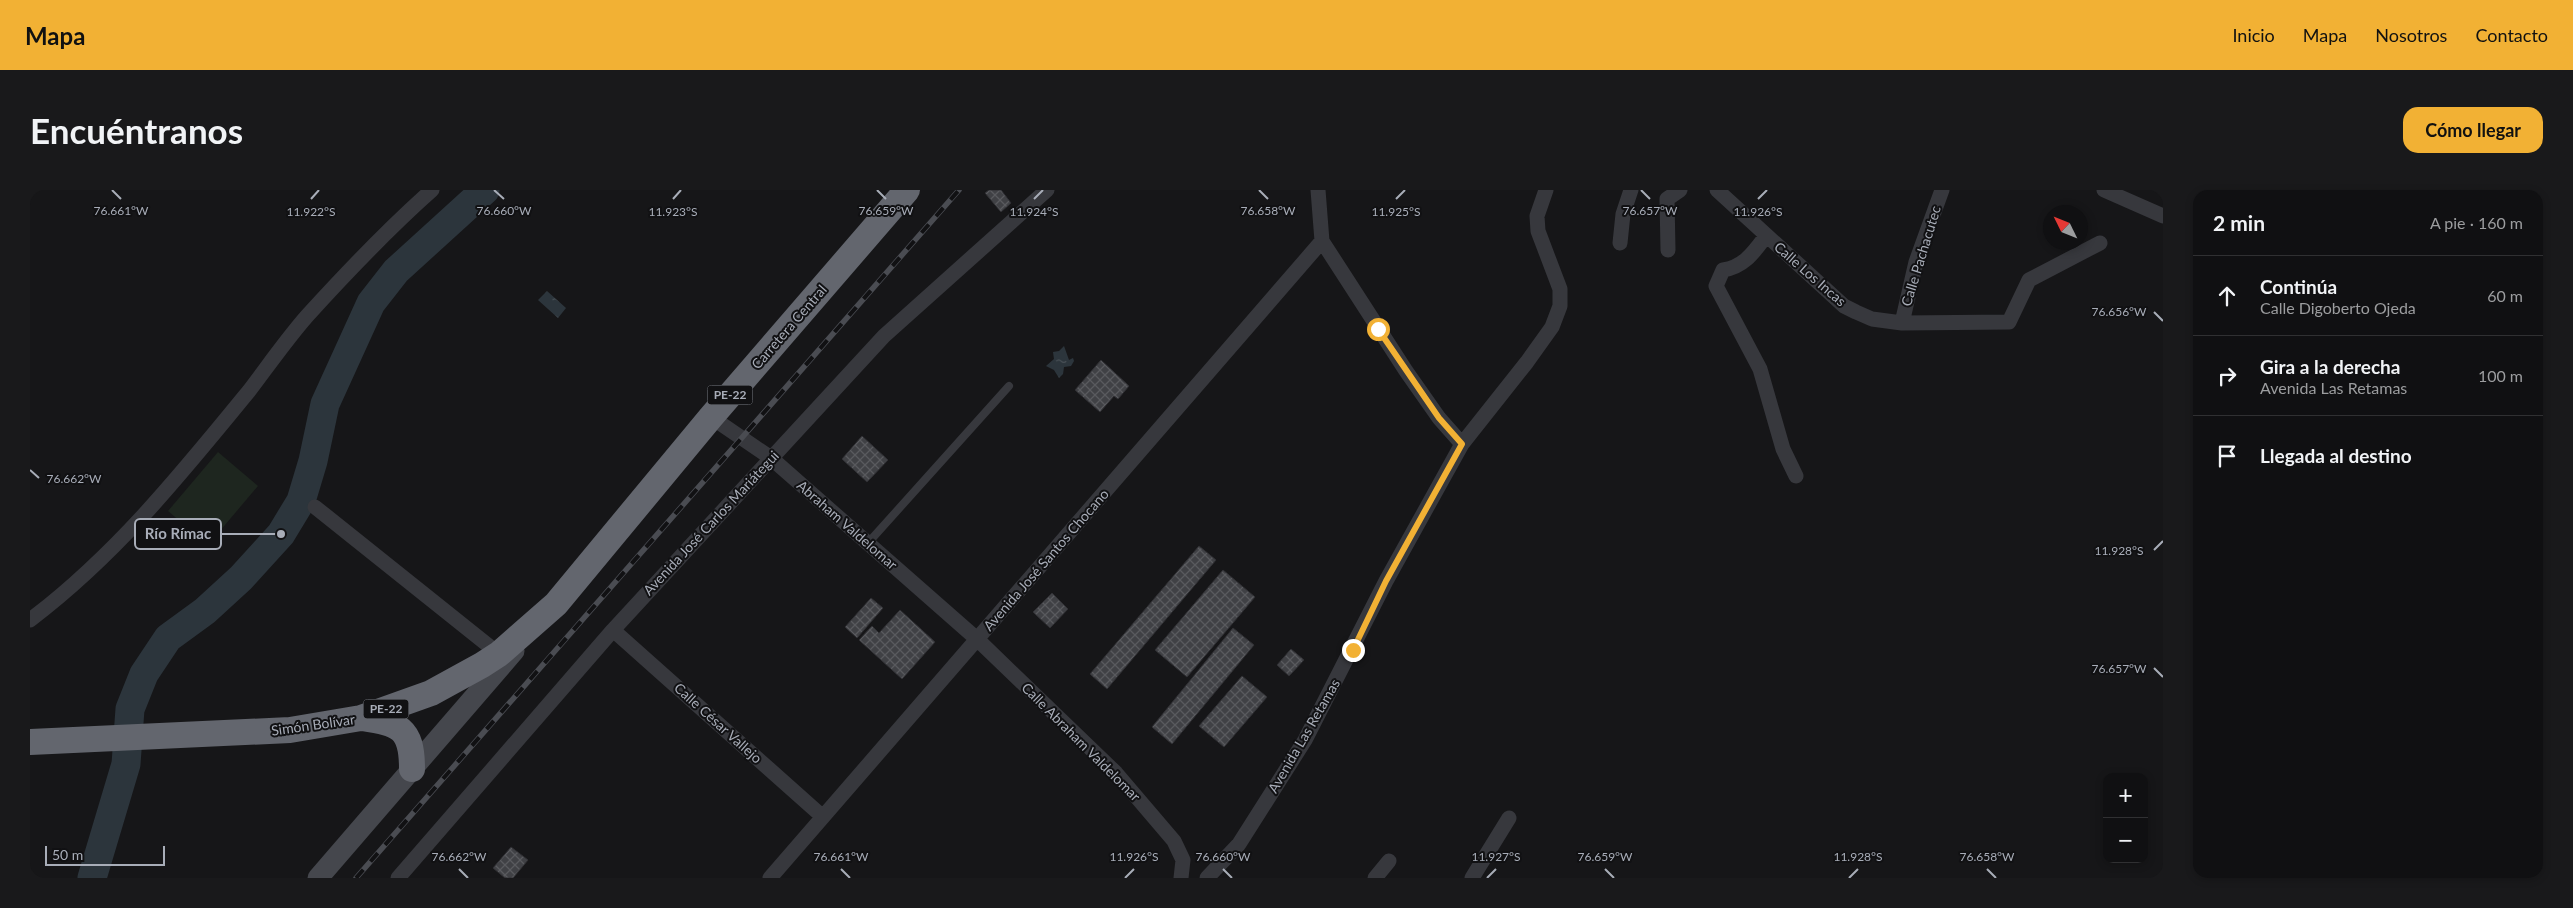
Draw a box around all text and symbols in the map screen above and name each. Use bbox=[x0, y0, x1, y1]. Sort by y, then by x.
text: Mapa bbox=[25, 21, 85, 50]
text: Inicio bbox=[2232, 24, 2275, 46]
text: Mapa bbox=[2303, 24, 2347, 46]
text: Nosotros bbox=[2375, 24, 2447, 46]
text: Contacto bbox=[2475, 24, 2548, 46]
button: Cómo llegar bbox=[2403, 107, 2543, 153]
text: Encuéntranos bbox=[30, 109, 243, 151]
text: 76.661°W bbox=[93, 203, 149, 218]
text: 76.660°W bbox=[476, 203, 532, 218]
text: 76.659°W bbox=[858, 203, 914, 218]
text: 76.658°W bbox=[1240, 203, 1296, 218]
text: 76.657°W bbox=[1622, 203, 1678, 218]
street label: Calle Pachacutec bbox=[1897, 203, 1944, 308]
text: 11.922°S bbox=[286, 204, 336, 219]
text: 11.923°S bbox=[648, 204, 698, 219]
text: 11.924°S bbox=[1009, 204, 1059, 219]
text: 11.925°S bbox=[1371, 204, 1421, 219]
text: 11.926°S bbox=[1733, 204, 1783, 219]
north arrow bbox=[2043, 205, 2088, 250]
text: 2 min bbox=[2213, 210, 2265, 235]
text: A pie · 160 m bbox=[2430, 213, 2523, 232]
street label: Calle Los Incas bbox=[1771, 238, 1850, 309]
text: Continúa bbox=[2260, 275, 2337, 298]
street label: Carretera Central bbox=[747, 281, 830, 372]
icon: ahead bbox=[2213, 282, 2241, 310]
text: 60 m bbox=[2487, 286, 2523, 305]
text: Calle Digoberto Ojeda bbox=[2260, 298, 2416, 317]
text: 76.656°W bbox=[2091, 304, 2147, 319]
route start bbox=[1367, 318, 1390, 341]
text: Gira a la derecha bbox=[2260, 355, 2400, 378]
icon: right bbox=[2213, 362, 2241, 390]
text: 100 m bbox=[2478, 366, 2523, 385]
text: Avenida Las Retamas bbox=[2260, 378, 2407, 397]
road number: PE-22 bbox=[708, 386, 752, 404]
icon: arrive bbox=[2213, 442, 2241, 470]
text: Llegada al destino bbox=[2260, 444, 2412, 467]
street label: Avenida José Carlos Mariátegui bbox=[639, 447, 782, 598]
text: 76.662°W bbox=[46, 471, 102, 486]
street label: Abraham Valdelomar bbox=[794, 476, 901, 573]
street label: Avenida José Santos Chocano bbox=[979, 485, 1112, 634]
callout: Río Rímac bbox=[135, 519, 221, 549]
text: Río Rímac bbox=[145, 524, 211, 542]
text: 11.928°S bbox=[2094, 543, 2144, 558]
route end bbox=[1342, 639, 1365, 662]
text: 76.657°W bbox=[2091, 661, 2147, 676]
street label: Avenida Las Retamas bbox=[1264, 676, 1343, 796]
street label: Calle César Vallejo bbox=[671, 679, 766, 766]
street label: Calle Abraham Valdelomar bbox=[1018, 679, 1144, 805]
road number: PE-22 bbox=[364, 699, 408, 718]
street label: Simón Bolívar bbox=[270, 710, 356, 739]
map controls bbox=[2103, 773, 2148, 863]
button: + bbox=[2103, 773, 2148, 818]
button: − bbox=[2103, 818, 2148, 863]
scale bar bbox=[45, 843, 165, 866]
text: 50 m bbox=[52, 846, 83, 863]
text: 76.662°W bbox=[431, 849, 487, 864]
text: 76.661°W bbox=[813, 849, 869, 864]
text: 11.926°S bbox=[1109, 849, 1159, 864]
text: 76.660°W bbox=[1195, 849, 1251, 864]
text: 11.927°S bbox=[1471, 849, 1521, 864]
text: 76.659°W bbox=[1577, 849, 1633, 864]
text: 11.928°S bbox=[1833, 849, 1883, 864]
text: 76.658°W bbox=[1959, 849, 2015, 864]

